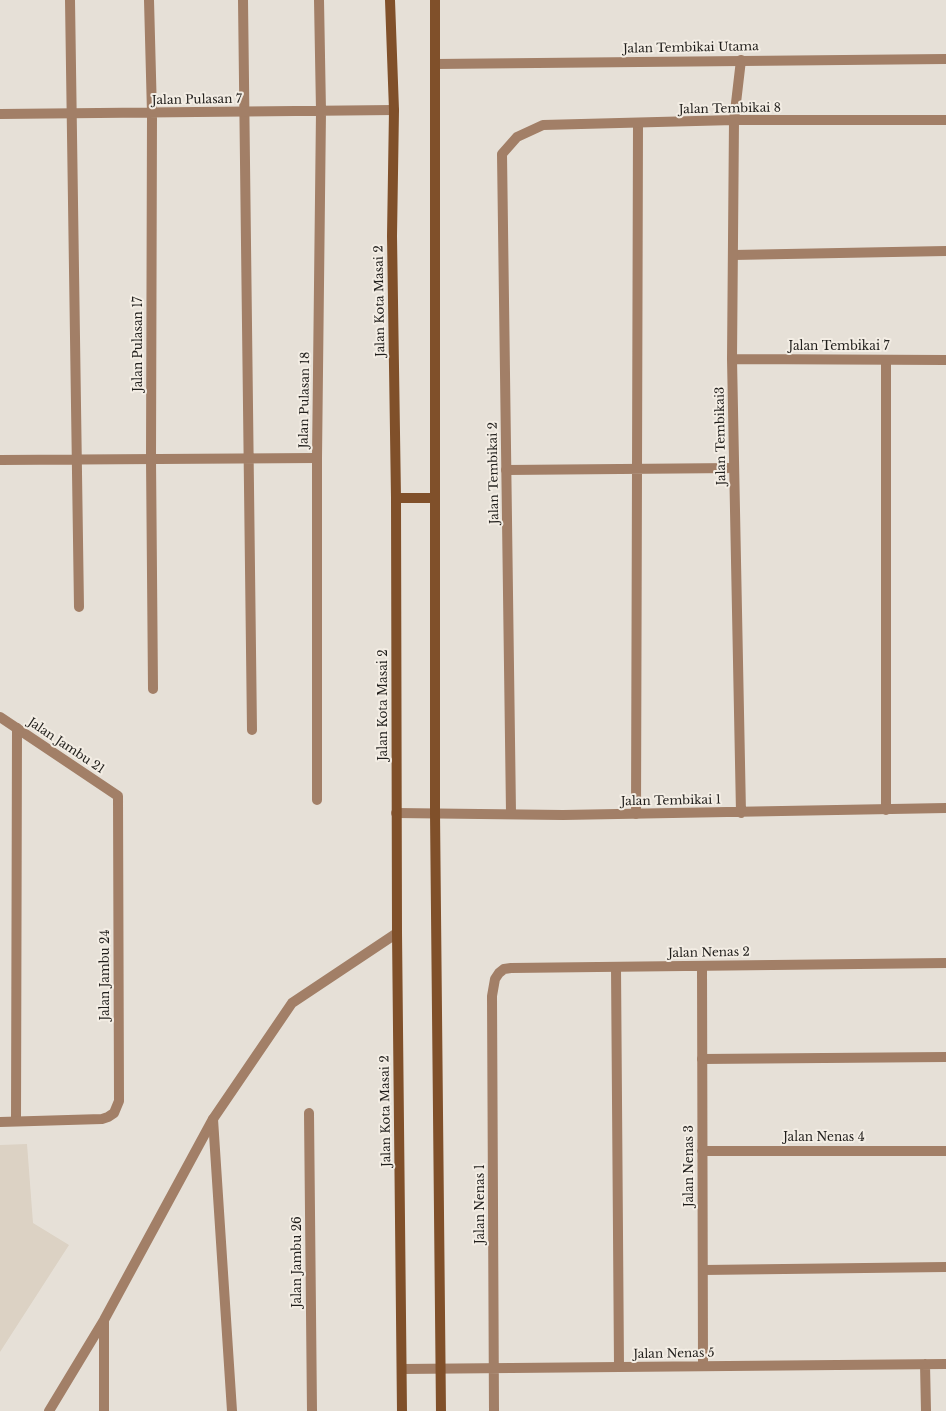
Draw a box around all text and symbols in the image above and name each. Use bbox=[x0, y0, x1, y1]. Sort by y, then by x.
street label: Jalan Tembikai Utama bbox=[623, 40, 759, 56]
street label: Jalan Pulasan 7 bbox=[152, 92, 242, 108]
street label: Jalan Tembikai 8 bbox=[679, 101, 781, 117]
street label: Jalan Kota Masai 2 bbox=[372, 245, 388, 357]
street label: Jalan Pulasan 17 bbox=[132, 296, 146, 392]
street label: Jalan Tembikai 7 bbox=[789, 340, 889, 354]
street label: Jalan Pulasan 18 bbox=[297, 352, 313, 448]
street label: Jalan Tembikai3 bbox=[713, 386, 729, 486]
street label: Jalan Tembikai 2 bbox=[486, 422, 502, 524]
street label: Jalan Kota Masai 2 bbox=[377, 649, 391, 761]
street label: Jalan Jambu 21 bbox=[25, 715, 107, 777]
street label: Jalan Tembikai 1 bbox=[621, 793, 721, 809]
street label: Jalan Jambu 24 bbox=[99, 930, 113, 1020]
street label: Jalan Nenas 2 bbox=[668, 945, 750, 961]
street label: Jalan Kota Masai 2 bbox=[378, 1055, 394, 1167]
street label: Jalan Nenas 3 bbox=[683, 1125, 697, 1207]
street label: Jalan Nenas 4 bbox=[783, 1131, 865, 1145]
street label: Jalan Nenas 1 bbox=[474, 1164, 488, 1244]
street label: Jalan Jambu 26 bbox=[291, 1216, 305, 1308]
street label: Jalan Nenas 5 bbox=[633, 1346, 715, 1362]

